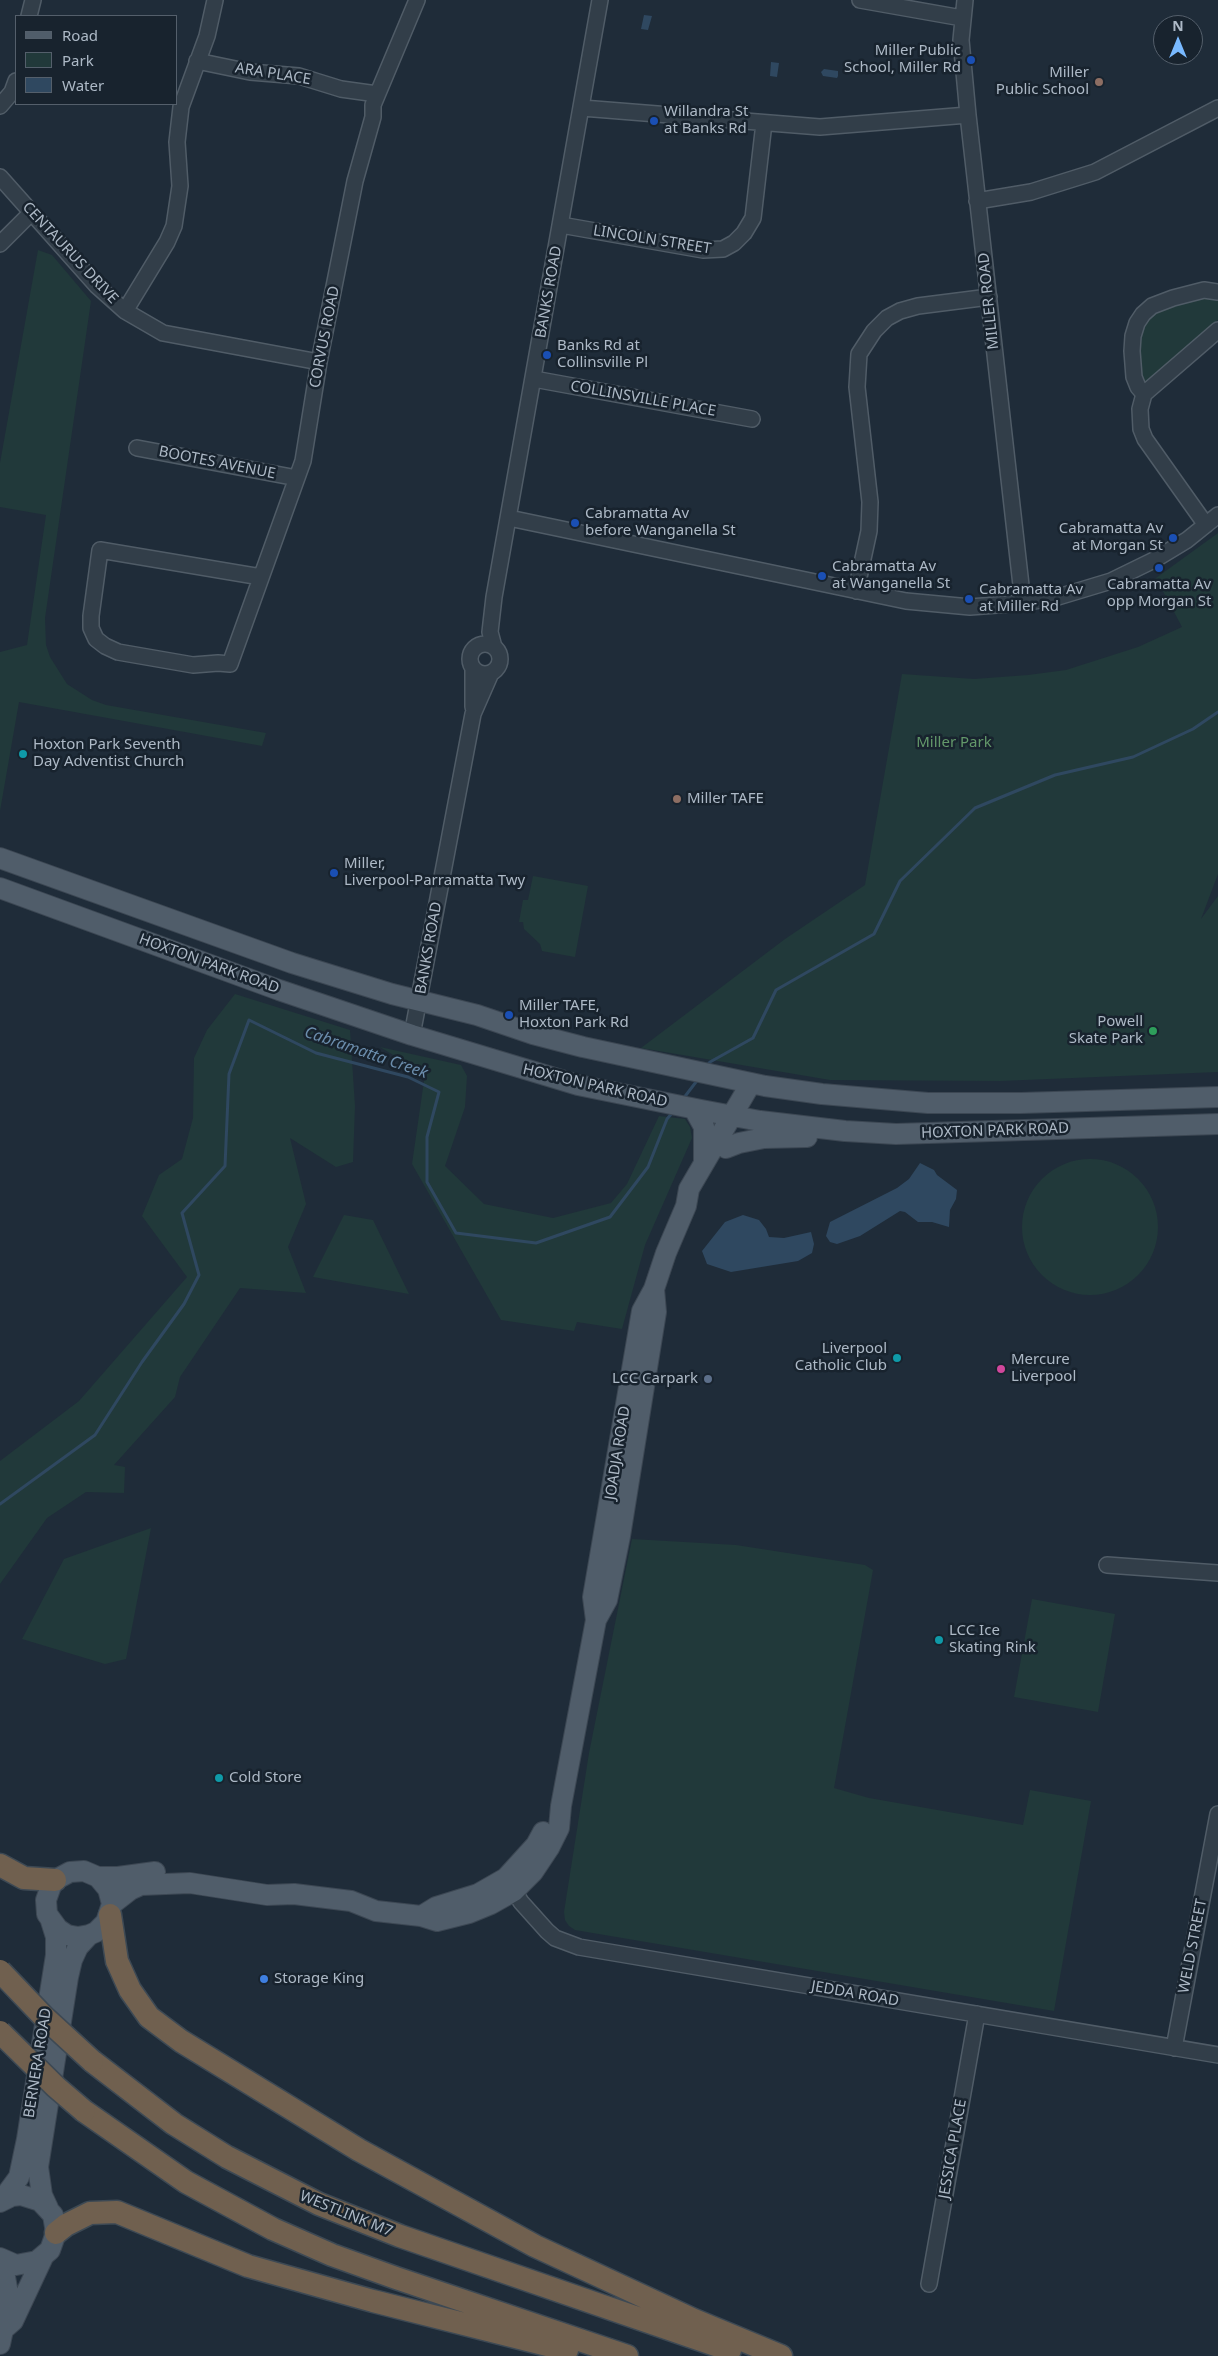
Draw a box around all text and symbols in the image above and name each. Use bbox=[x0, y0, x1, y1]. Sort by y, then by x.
legend bbox=[15, 15, 178, 105]
north arrow bbox=[1153, 15, 1203, 65]
text: N bbox=[1172, 16, 1184, 35]
text: Road bbox=[62, 25, 98, 45]
place label: Miller Public School, Miller Rd bbox=[844, 42, 961, 77]
text: Park bbox=[62, 50, 94, 70]
marker: Miller Public School, Miller Rd bbox=[965, 54, 977, 66]
street label: ARA PLACE bbox=[234, 59, 312, 89]
place label: Miller Public School bbox=[996, 64, 1089, 99]
text: Water bbox=[62, 75, 104, 95]
marker: Miller Public School bbox=[1093, 76, 1105, 88]
place label: Willandra St at Banks Rd bbox=[664, 103, 748, 138]
marker: Willandra St at Banks Rd bbox=[648, 115, 660, 127]
street label: CENTAURUS DRIVE bbox=[18, 199, 122, 307]
street label: LINCOLN STREET bbox=[592, 222, 712, 258]
street label: BANKS ROAD bbox=[532, 244, 566, 340]
street label: MILLER ROAD bbox=[975, 252, 1003, 350]
street label: CORVUS ROAD bbox=[306, 284, 344, 390]
place label: Banks Rd at Collinsville Pl bbox=[557, 337, 648, 372]
marker: Banks Rd at Collinsville Pl bbox=[541, 349, 553, 361]
street label: COLLINSVILLE PLACE bbox=[569, 377, 717, 421]
street label: BOOTES AVENUE bbox=[157, 443, 277, 483]
place label: Cabramatta Av before Wanganella St bbox=[585, 505, 736, 540]
marker: Cabramatta Av before Wanganella St bbox=[569, 517, 581, 529]
place label: Cabramatta Av at Morgan St bbox=[1059, 520, 1163, 555]
marker: Cabramatta Av at Morgan St bbox=[1167, 532, 1179, 544]
place label: Cabramatta Av at Wanganella St bbox=[832, 558, 950, 593]
marker: Cabramatta Av opp Morgan St bbox=[1153, 562, 1165, 574]
marker: Cabramatta Av at Wanganella St bbox=[816, 570, 828, 582]
place label: Cabramatta Av opp Morgan St bbox=[1107, 576, 1211, 611]
place label: Cabramatta Av at Miller Rd bbox=[979, 581, 1083, 616]
marker: Cabramatta Av at Miller Rd bbox=[963, 593, 975, 605]
park label: Miller Park bbox=[916, 734, 992, 752]
place label: Hoxton Park Seventh Day Adventist Church bbox=[33, 736, 184, 771]
marker: Hoxton Park Seventh Day Adventist Church bbox=[17, 748, 29, 760]
place label: Miller TAFE bbox=[687, 790, 764, 808]
marker: Miller TAFE bbox=[671, 793, 683, 805]
place label: Miller, Liverpool-Parramatta Twy bbox=[344, 855, 525, 890]
marker: Miller, Liverpool-Parramatta Twy bbox=[328, 867, 340, 879]
street label: BANKS ROAD bbox=[412, 900, 446, 996]
street label: HOXTON PARK ROAD bbox=[136, 930, 282, 998]
place label: Miller TAFE, Hoxton Park Rd bbox=[519, 997, 629, 1032]
marker: Miller TAFE, Hoxton Park Rd bbox=[503, 1009, 515, 1021]
place label: Powell Skate Park bbox=[1069, 1013, 1143, 1048]
water label: Cabramatta Creek bbox=[302, 1023, 430, 1083]
marker: Powell Skate Park bbox=[1147, 1025, 1159, 1037]
street label: HOXTON PARK ROAD bbox=[521, 1061, 669, 1111]
street label: HOXTON PARK ROAD bbox=[921, 1119, 1069, 1143]
place label: Liverpool Catholic Club bbox=[795, 1340, 887, 1375]
place label: Mercure Liverpool bbox=[1011, 1351, 1076, 1386]
marker: Liverpool Catholic Club bbox=[891, 1352, 903, 1364]
marker: Mercure Liverpool bbox=[995, 1363, 1007, 1375]
place label: LCC Carpark bbox=[612, 1370, 698, 1388]
marker: LCC Carpark bbox=[702, 1373, 714, 1385]
street label: JOADJA ROAD bbox=[602, 1405, 634, 1501]
place label: LCC Ice Skating Rink bbox=[949, 1622, 1036, 1657]
marker: LCC Ice Skating Rink bbox=[933, 1634, 945, 1646]
place label: Cold Store bbox=[229, 1769, 302, 1787]
marker: Cold Store bbox=[213, 1772, 225, 1784]
street label: WELD STREET bbox=[1175, 1897, 1211, 1995]
place label: Storage King bbox=[274, 1970, 364, 1988]
marker: Storage King bbox=[258, 1973, 270, 1985]
street label: JEDDA ROAD bbox=[810, 1977, 900, 2011]
street label: BERNERA ROAD bbox=[20, 2007, 56, 2119]
street label: JESSICA PLACE bbox=[935, 2098, 971, 2200]
street label: WESTLINK M7 bbox=[297, 2187, 395, 2241]

